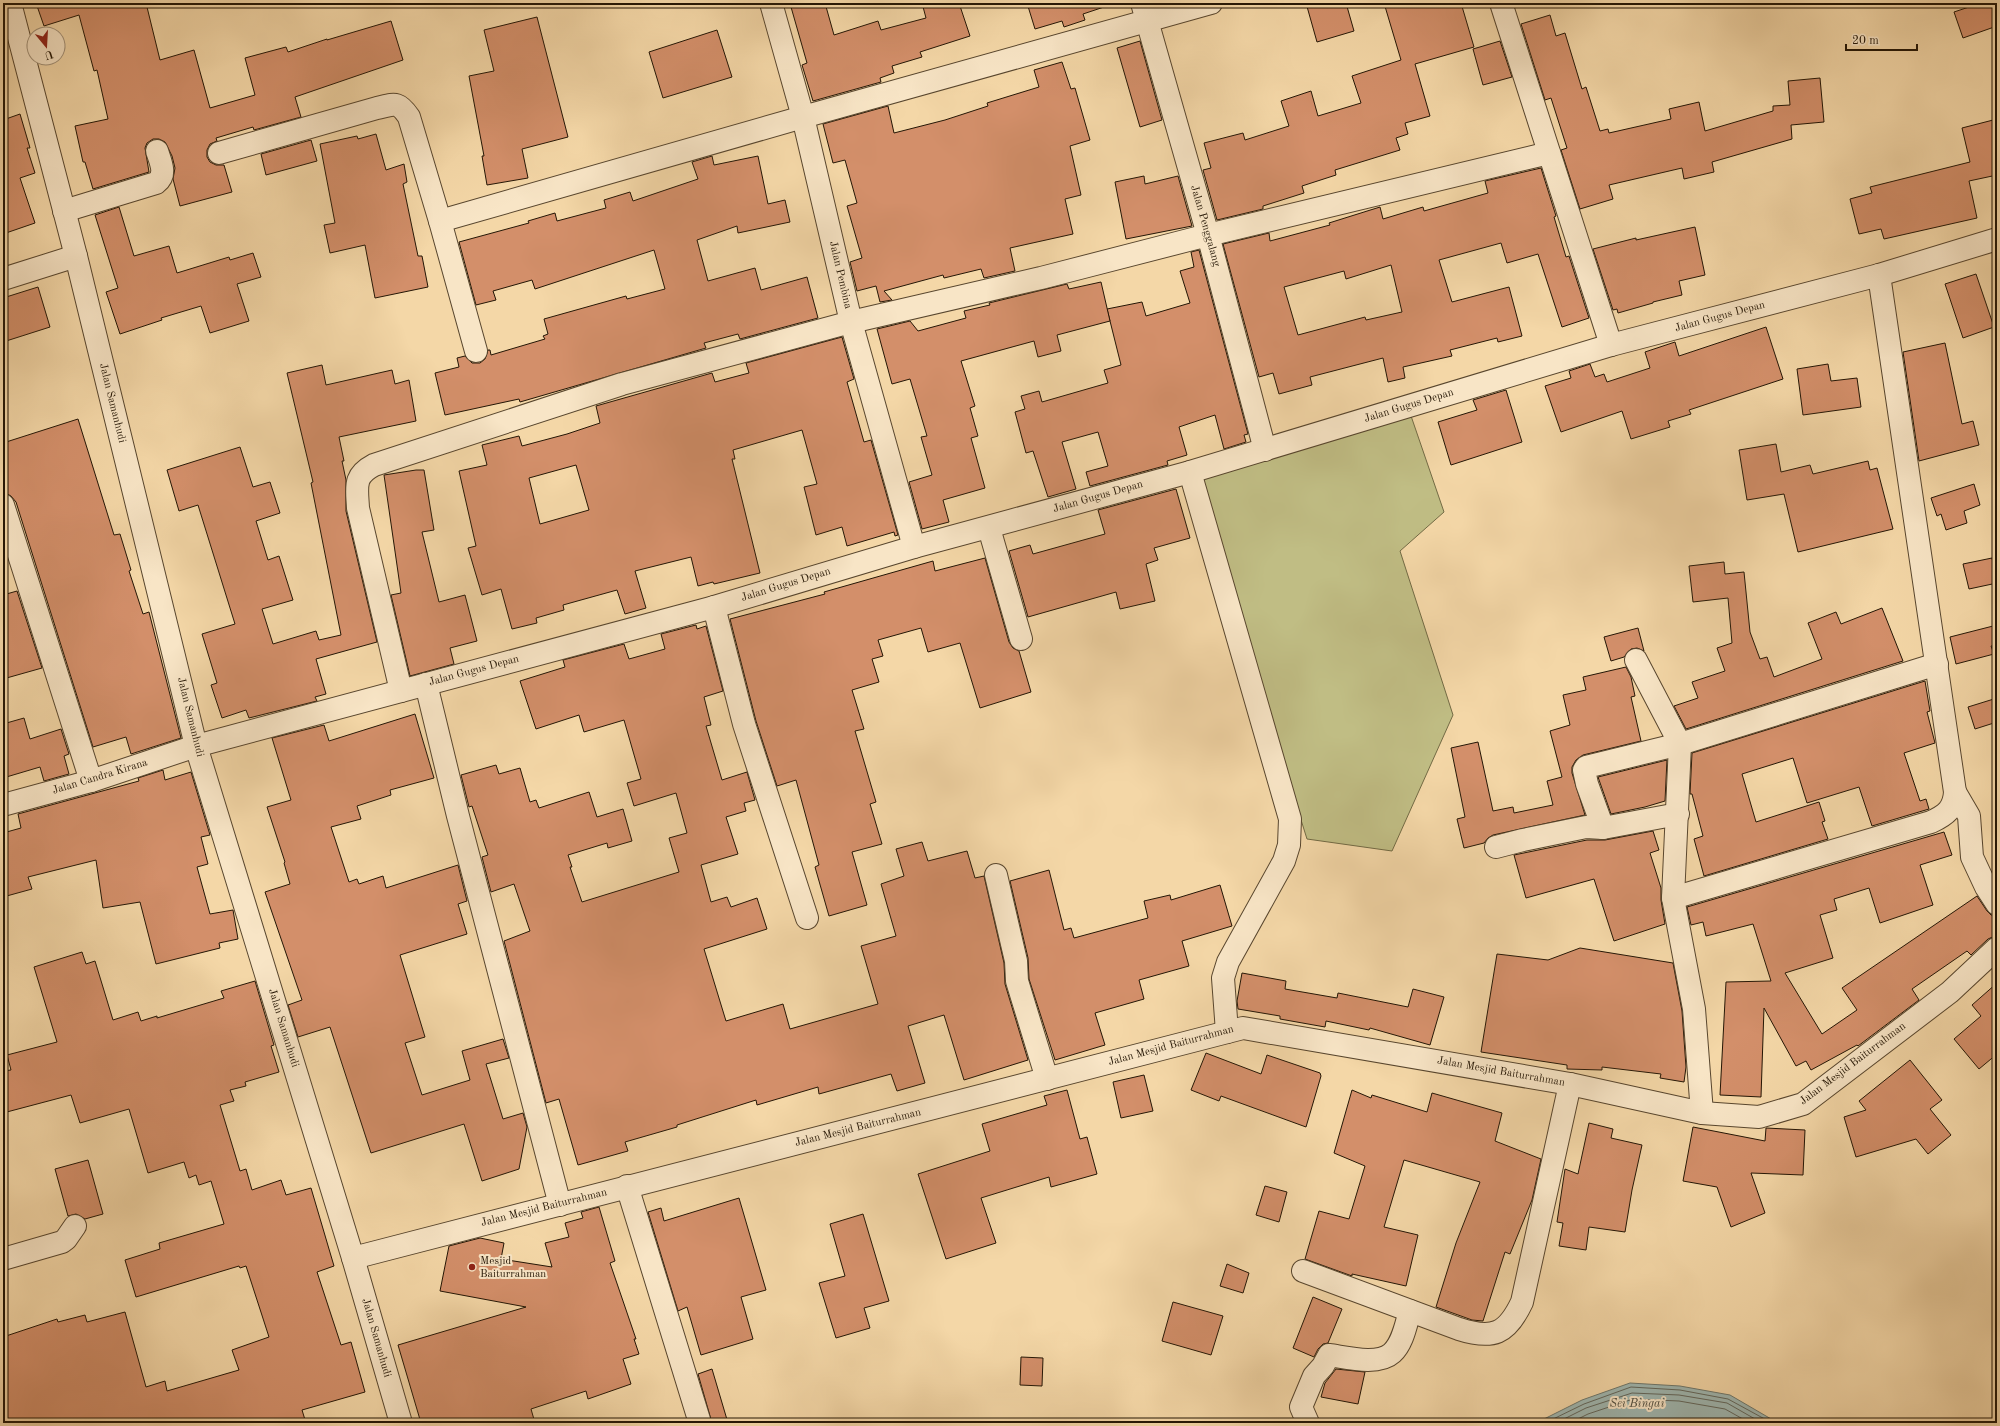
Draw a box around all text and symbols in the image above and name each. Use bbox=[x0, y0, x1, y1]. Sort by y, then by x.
north arrow bbox=[26, 26, 66, 66]
scale bar bbox=[1846, 26, 1917, 52]
text: 20 m bbox=[1852, 35, 1879, 47]
text: U bbox=[43, 48, 54, 61]
street label: Jalan Penggalang bbox=[1188, 184, 1222, 268]
street label: Jalan Pembina bbox=[827, 240, 853, 311]
street label: Jalan Gugus Depan bbox=[1674, 300, 1766, 334]
street label: Jalan Samanhudi bbox=[97, 362, 127, 444]
street label: Jalan Gugus Depan bbox=[1363, 387, 1455, 425]
street label: Jalan Gugus Depan bbox=[1052, 479, 1144, 515]
street label: Jalan Gugus Depan bbox=[740, 566, 832, 604]
street label: Jalan Gugus Depan bbox=[428, 654, 520, 688]
street label: Jalan Samanhudi bbox=[175, 676, 205, 758]
street label: Jalan Candra Kirana bbox=[51, 757, 149, 797]
street label: Jalan Samanhudi bbox=[266, 987, 300, 1069]
street label: Jalan Mesjid Baiturrahman bbox=[1798, 1021, 1908, 1107]
street label: Jalan Mesjid Baiturrahman bbox=[1107, 1024, 1235, 1068]
street label: Jalan Mesjid Baiturrahman bbox=[1436, 1055, 1566, 1089]
street label: Jalan Mesjid Baiturrahman bbox=[794, 1107, 922, 1149]
street label: Jalan Mesjid Baiturrahman bbox=[480, 1187, 608, 1229]
place label: Mesjid Baiturrahman bbox=[480, 1256, 546, 1280]
marker: Mesjid Baiturrahman bbox=[467, 1262, 477, 1272]
street label: Jalan Samanhudi bbox=[359, 1297, 393, 1379]
water label: Sei Bingai bbox=[1609, 1398, 1665, 1410]

